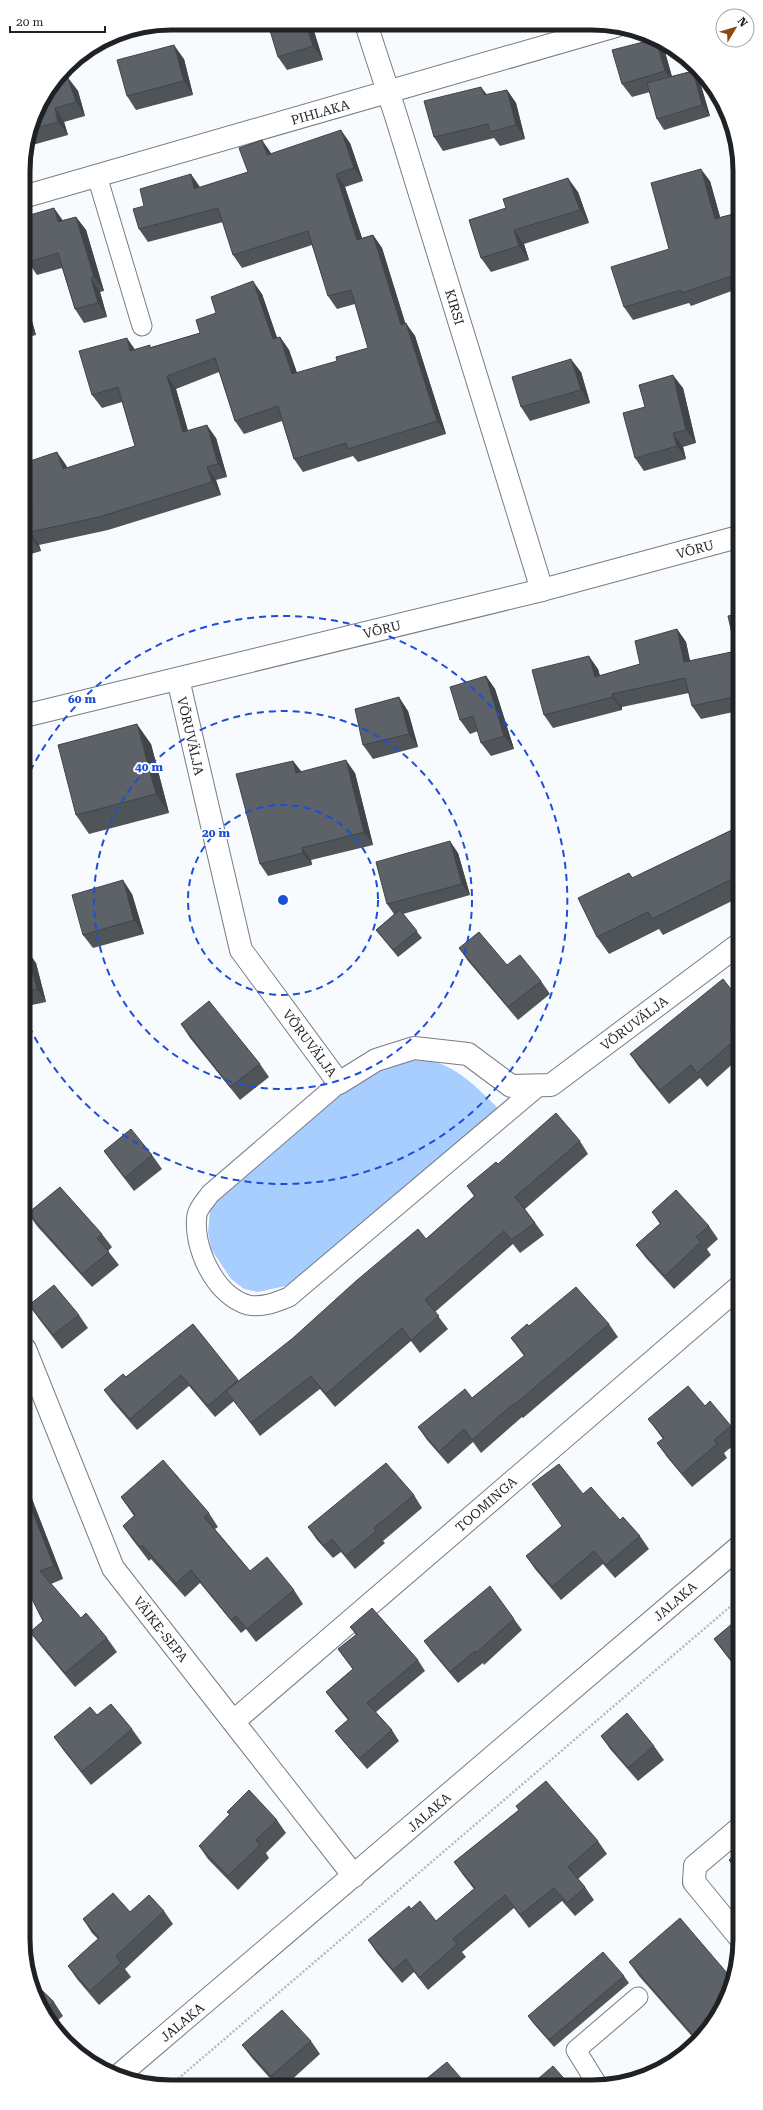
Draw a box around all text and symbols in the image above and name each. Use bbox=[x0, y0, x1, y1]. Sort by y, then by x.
scale bar bbox=[10, 8, 105, 34]
north arrow bbox=[715, 8, 755, 48]
text: 20 m bbox=[16, 15, 43, 29]
text: N bbox=[735, 15, 751, 30]
street label: PIHLAKA bbox=[289, 97, 351, 128]
street label: KIRSI bbox=[442, 288, 467, 327]
street label: VÕRU bbox=[674, 536, 716, 562]
street label: VÕRU bbox=[361, 617, 403, 641]
text: 60 m bbox=[68, 692, 96, 706]
street label: VÕRUVÄLJA bbox=[174, 695, 208, 777]
text: 40 m bbox=[135, 760, 163, 774]
text: 20 m bbox=[202, 826, 230, 840]
centre of rings bbox=[276, 893, 290, 907]
street label: VÕRUVÄLJA bbox=[597, 993, 671, 1053]
street label: VÕRUVÄLJA bbox=[280, 1006, 340, 1080]
street label: TOOMINGA bbox=[453, 1474, 520, 1535]
street label: JALAKA bbox=[651, 1579, 700, 1624]
street label: VÄIKE-SEPA bbox=[130, 1594, 191, 1665]
street label: JALAKA bbox=[405, 1790, 454, 1835]
street label: JALAKA bbox=[158, 2000, 207, 2045]

